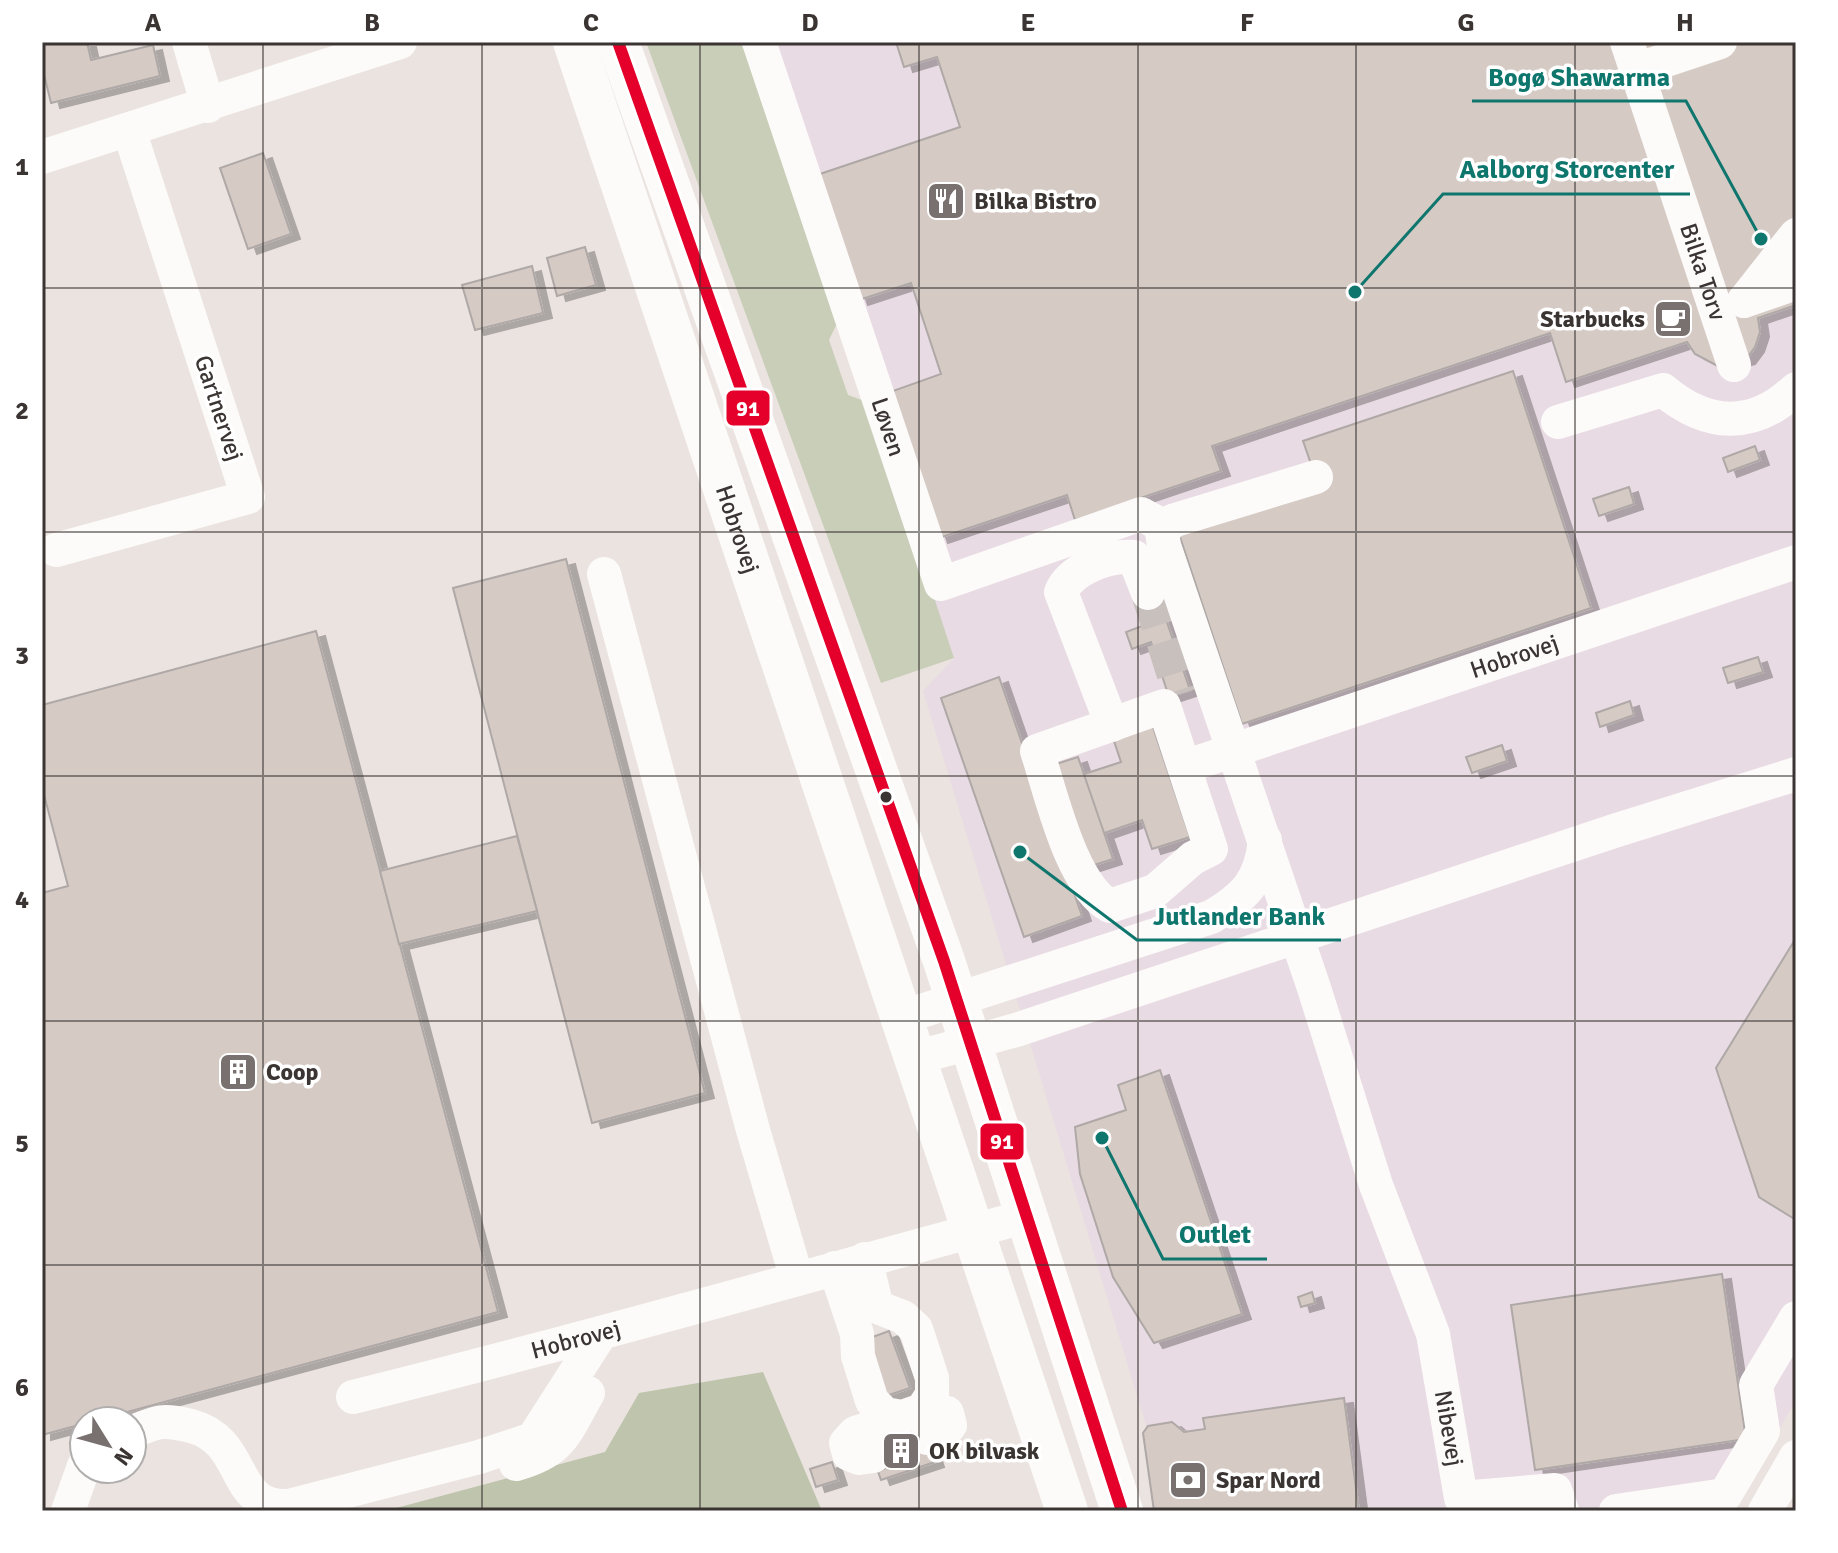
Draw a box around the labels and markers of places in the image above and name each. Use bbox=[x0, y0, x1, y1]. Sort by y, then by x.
callout: Bogø Shawarma bbox=[1472, 51, 1686, 101]
callout: Aalborg Storcenter bbox=[1443, 144, 1690, 194]
restaurant icon: Bilka Bistro bbox=[925, 180, 967, 222]
place label: Bilka Bistro bbox=[974, 186, 1097, 216]
cafe icon: Starbucks bbox=[1652, 298, 1694, 340]
place label: Starbucks bbox=[1540, 304, 1645, 334]
unlabelled marker bbox=[878, 789, 894, 805]
callout: Jutlander Bank bbox=[1137, 890, 1341, 940]
building icon: Coop bbox=[217, 1051, 259, 1093]
place label: Coop bbox=[266, 1057, 319, 1087]
callout: Outlet bbox=[1163, 1209, 1267, 1259]
building icon: OK bilvask bbox=[880, 1430, 922, 1472]
place label: OK bilvask bbox=[929, 1436, 1040, 1466]
bank icon: Spar Nord bbox=[1167, 1459, 1209, 1501]
place label: Spar Nord bbox=[1216, 1465, 1321, 1495]

